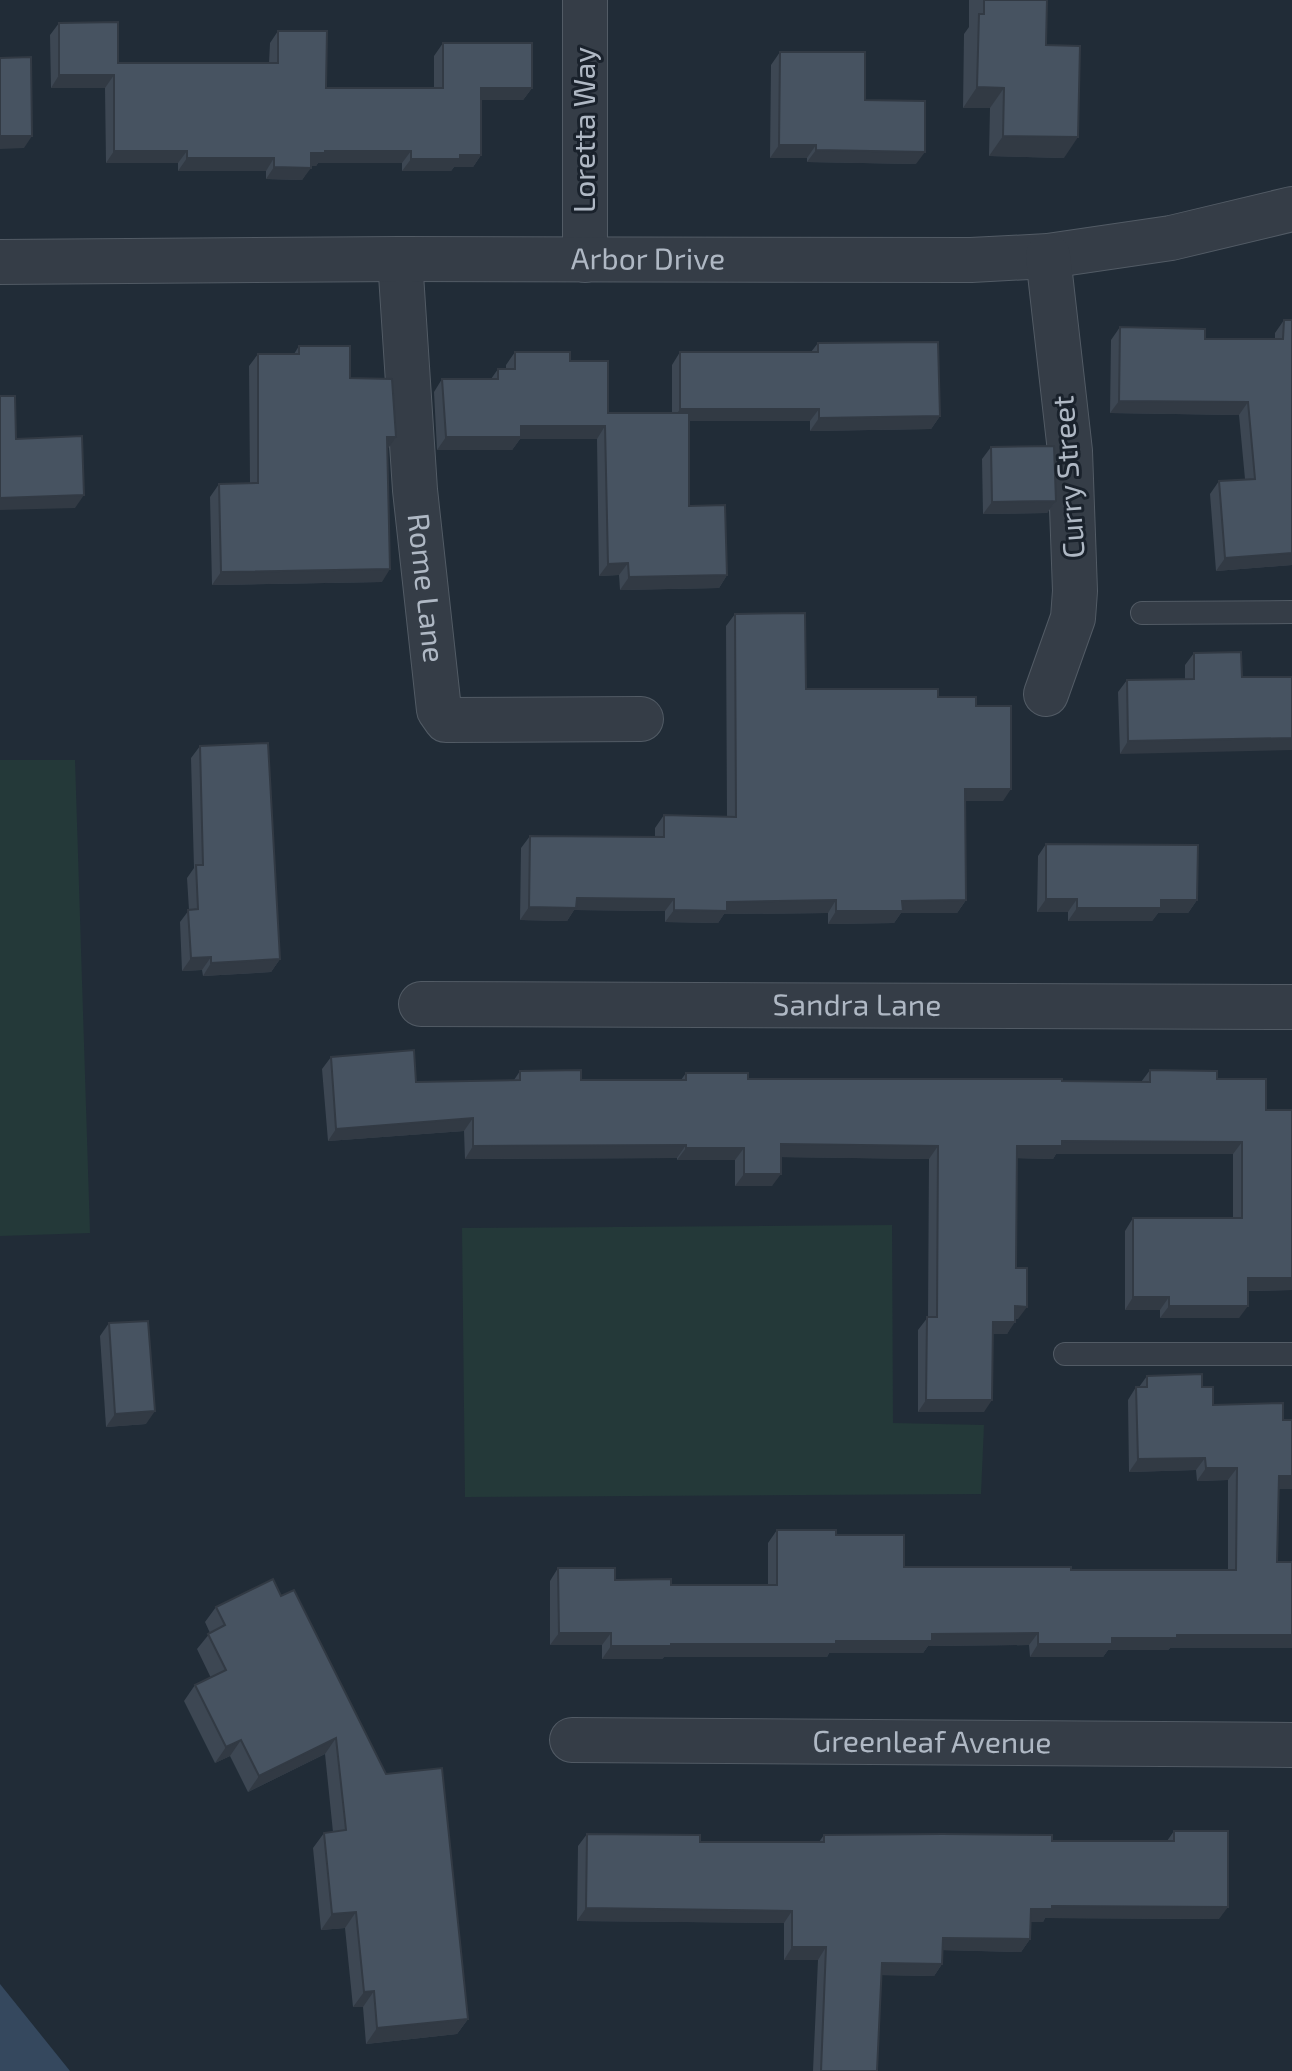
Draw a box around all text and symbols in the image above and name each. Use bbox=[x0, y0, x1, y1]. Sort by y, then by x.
street label: Loretta Way bbox=[565, 47, 601, 213]
street label: Arbor Drive bbox=[571, 239, 725, 276]
street label: Curry Street bbox=[1043, 394, 1091, 560]
street label: Rome Lane bbox=[402, 511, 454, 664]
street label: Sandra Lane bbox=[773, 985, 941, 1022]
street label: Greenleaf Avenue bbox=[812, 1722, 1052, 1759]

